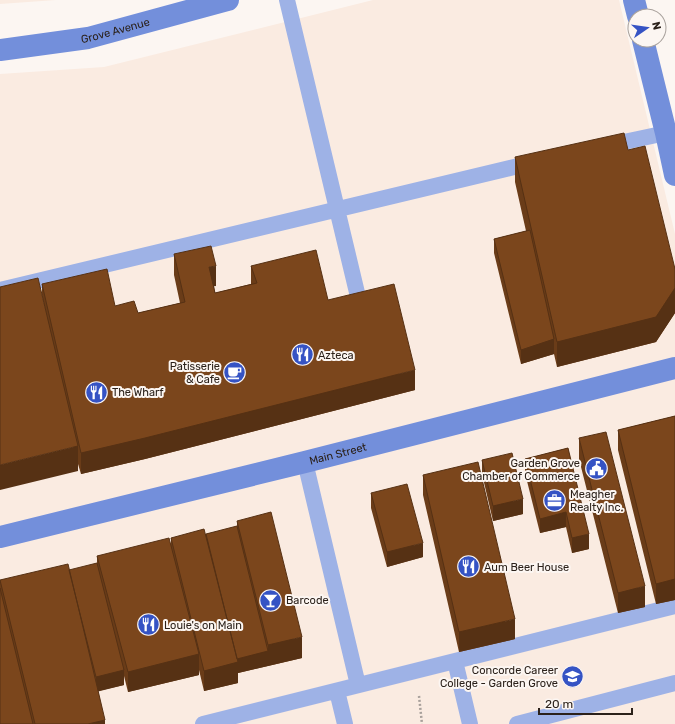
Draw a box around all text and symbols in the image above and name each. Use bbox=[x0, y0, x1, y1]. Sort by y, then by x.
north arrow bbox=[627, 8, 667, 48]
street label: Grove Avenue bbox=[80, 15, 151, 45]
text: N bbox=[649, 21, 663, 31]
restaurant icon: Azteca bbox=[290, 342, 316, 368]
place label: Azteca bbox=[318, 349, 354, 362]
cafe icon: Patisserie & Cafe bbox=[222, 359, 248, 385]
place label: Patisserie & Cafe bbox=[170, 360, 220, 386]
restaurant icon: The Wharf bbox=[83, 379, 109, 405]
place label: The Wharf bbox=[112, 386, 164, 399]
street label: Main Street bbox=[308, 440, 369, 467]
public building icon: Garden Grove Chamber of Commerce bbox=[583, 456, 609, 482]
place label: Garden Grove Chamber of Commerce bbox=[462, 457, 580, 483]
office icon: Meagher Realty Inc. bbox=[542, 487, 568, 513]
place label: Meagher Realty Inc. bbox=[570, 488, 624, 514]
restaurant icon: Aum Beer House bbox=[456, 554, 482, 580]
place label: Aum Beer House bbox=[484, 561, 569, 574]
bar icon: Barcode bbox=[257, 587, 283, 613]
place label: Barcode bbox=[286, 594, 329, 607]
restaurant icon: Louie's on Main bbox=[135, 612, 161, 638]
place label: Louie's on Main bbox=[164, 619, 242, 632]
school or university icon: Concorde Career College - Garden Grove bbox=[560, 663, 586, 689]
place label: Concorde Career College - Garden Grove bbox=[440, 664, 559, 690]
scale bar bbox=[539, 690, 632, 716]
text: 20 m bbox=[545, 697, 573, 711]

